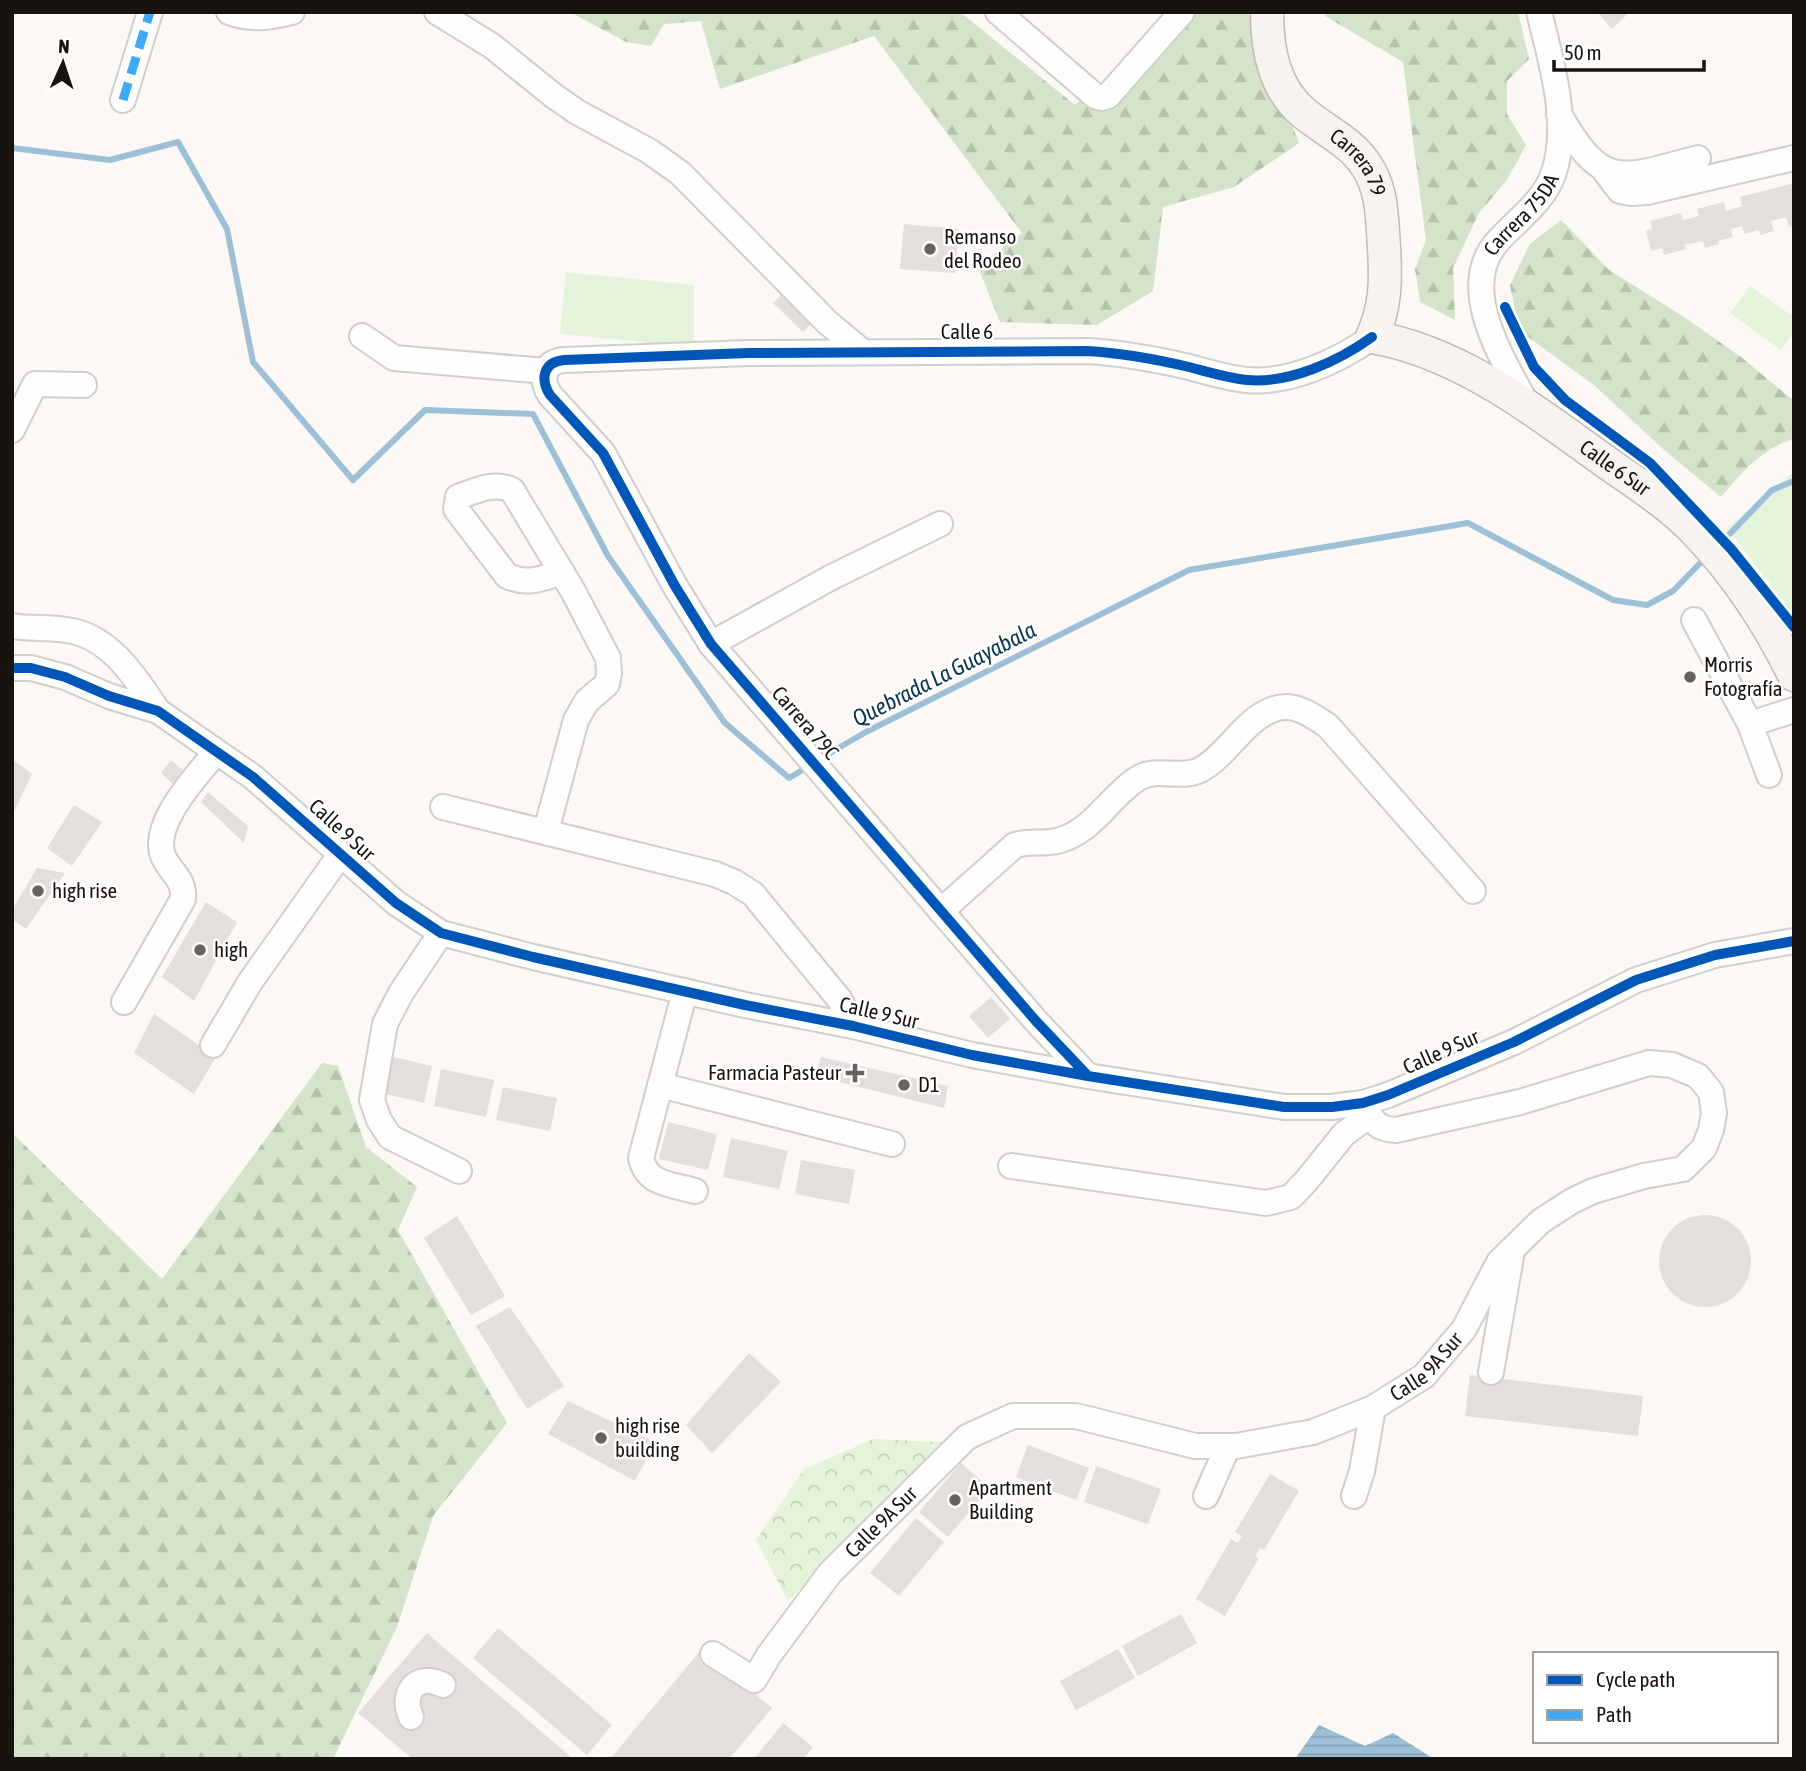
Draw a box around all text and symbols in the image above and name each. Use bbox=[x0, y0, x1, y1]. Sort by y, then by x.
north arrow bbox=[28, 28, 98, 98]
scale bar bbox=[1554, 28, 1704, 72]
text: N bbox=[58, 35, 70, 57]
text: 50 m bbox=[1564, 40, 1602, 64]
street label: Carrera 79 bbox=[1326, 123, 1391, 198]
street label: Carrera 75DA bbox=[1478, 169, 1563, 259]
place label: Remanso del Rodeo bbox=[944, 224, 1022, 272]
marker: Remanso del Rodeo bbox=[922, 241, 938, 257]
street label: Calle 6 bbox=[941, 319, 993, 343]
street label: Calle 6 Sur bbox=[1576, 434, 1656, 501]
water label: Quebrada La Guayabala bbox=[848, 616, 1040, 731]
place label: Morris Fotografía bbox=[1704, 652, 1783, 700]
marker: Morris Fotografía bbox=[1682, 669, 1698, 685]
street label: Carrera 79C bbox=[768, 681, 844, 764]
street label: Calle 9 Sur bbox=[305, 793, 381, 866]
place label: high rise bbox=[52, 878, 117, 902]
marker: high rise bbox=[30, 883, 46, 899]
place label: high bbox=[214, 937, 248, 961]
marker: high bbox=[192, 942, 208, 958]
street label: Calle 9 Sur bbox=[837, 991, 922, 1033]
street label: Calle 9 Sur bbox=[1399, 1023, 1483, 1078]
place label: Farmacia Pasteur bbox=[708, 1060, 842, 1084]
marker: Farmacia Pasteur bbox=[847, 1065, 863, 1081]
place label: D1 bbox=[918, 1072, 940, 1096]
marker: D1 bbox=[896, 1077, 912, 1093]
street label: Calle 9A Sur bbox=[1385, 1327, 1467, 1405]
place label: high rise building bbox=[615, 1413, 680, 1461]
marker: high rise building bbox=[593, 1430, 609, 1446]
place label: Apartment Building bbox=[969, 1475, 1052, 1523]
street label: Calle 9A Sur bbox=[840, 1480, 922, 1562]
marker: Apartment Building bbox=[947, 1492, 963, 1508]
legend bbox=[1533, 1652, 1778, 1743]
text: Cycle path bbox=[1596, 1667, 1675, 1691]
text: Path bbox=[1596, 1702, 1632, 1726]

